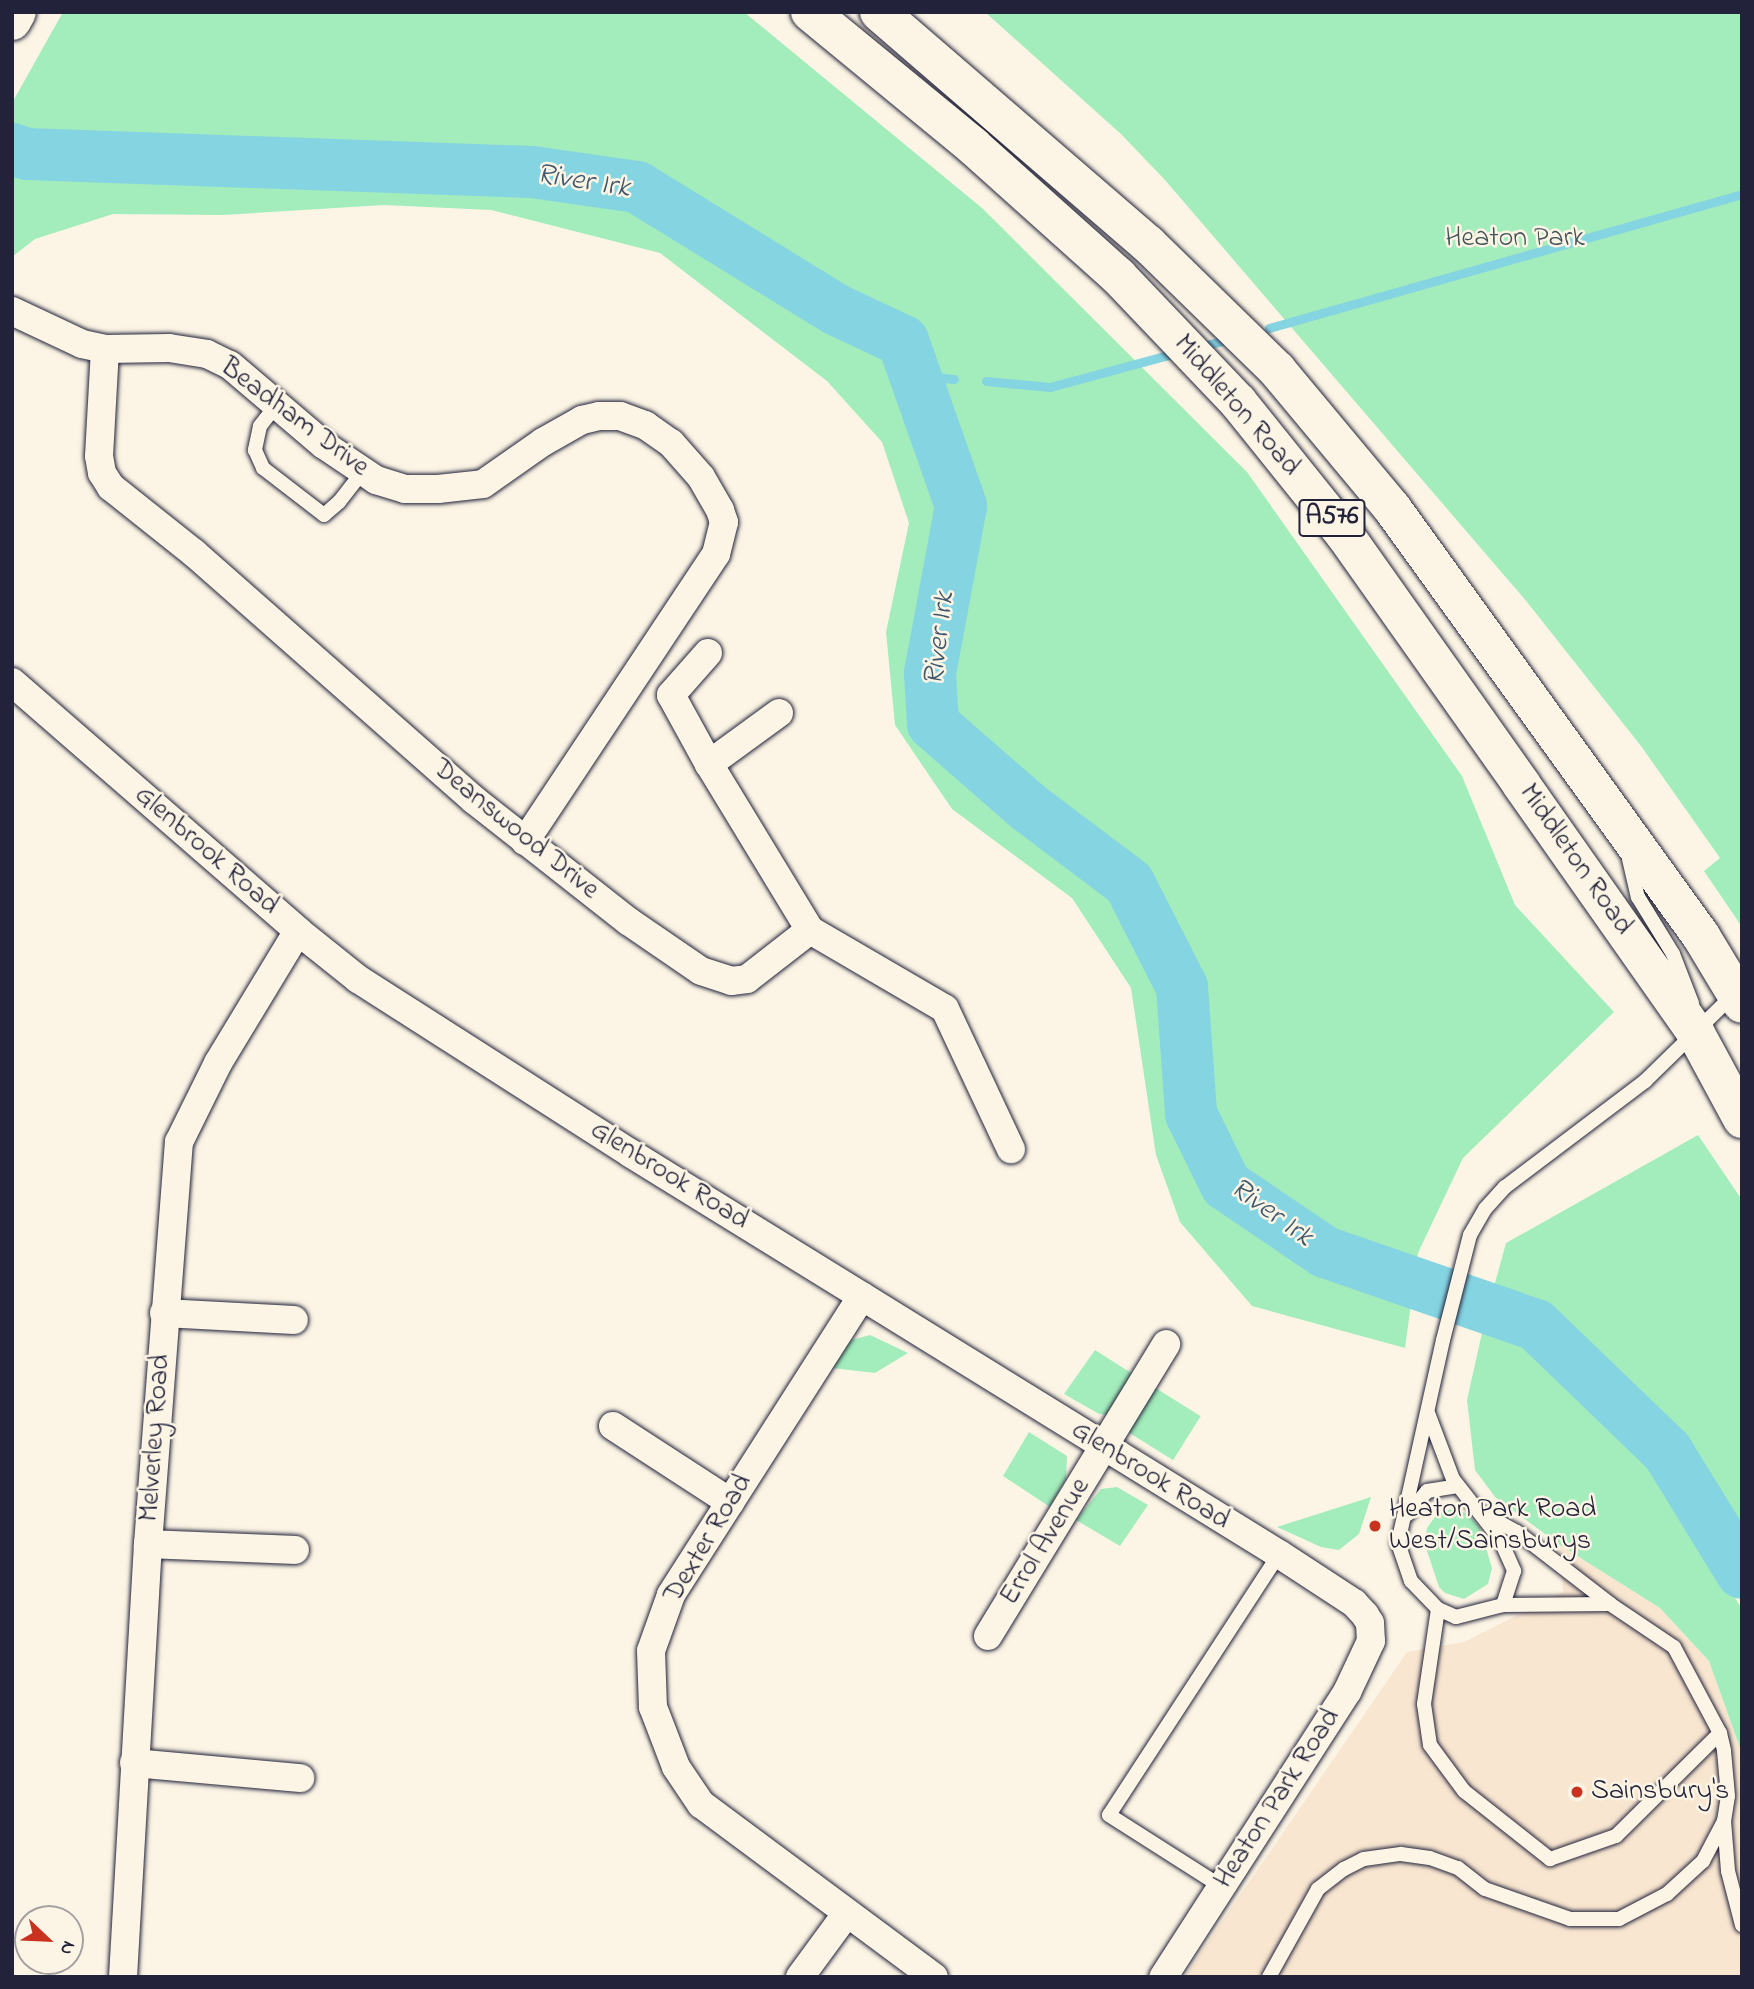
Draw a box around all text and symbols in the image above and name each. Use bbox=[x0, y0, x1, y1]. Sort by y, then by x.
water label: River Irk bbox=[534, 157, 632, 207]
park label: Heaton Park bbox=[1445, 222, 1585, 256]
street label: Middleton Road bbox=[1165, 328, 1307, 484]
street label: Beadham Drive bbox=[213, 351, 375, 485]
road number: A576 bbox=[1297, 496, 1367, 540]
water label: River Irk bbox=[916, 590, 964, 688]
street label: Deanswood Drive bbox=[425, 753, 605, 907]
street label: Middleton Road bbox=[1511, 778, 1639, 942]
street label: Glenbrook Road bbox=[127, 779, 285, 923]
street label: Glenbrook Road bbox=[584, 1114, 754, 1238]
water label: River Irk bbox=[1222, 1171, 1320, 1255]
street label: Melverley Road bbox=[133, 1353, 179, 1523]
street label: Glenbrook Road bbox=[1065, 1414, 1235, 1538]
street label: Dexter Road bbox=[657, 1469, 761, 1609]
street label: Errol Avenue bbox=[994, 1472, 1098, 1612]
place label: Heaton Park Road West/Sainsburys bbox=[1389, 1493, 1596, 1559]
marker: Heaton Park Road West/Sainsburys bbox=[1367, 1518, 1383, 1534]
street label: Heaton Park Road bbox=[1207, 1703, 1349, 1895]
place label: Sainsbury's bbox=[1591, 1775, 1729, 1809]
marker: Sainsbury's bbox=[1569, 1784, 1585, 1800]
north arrow bbox=[14, 1905, 84, 1975]
text: N bbox=[52, 1936, 82, 1959]

